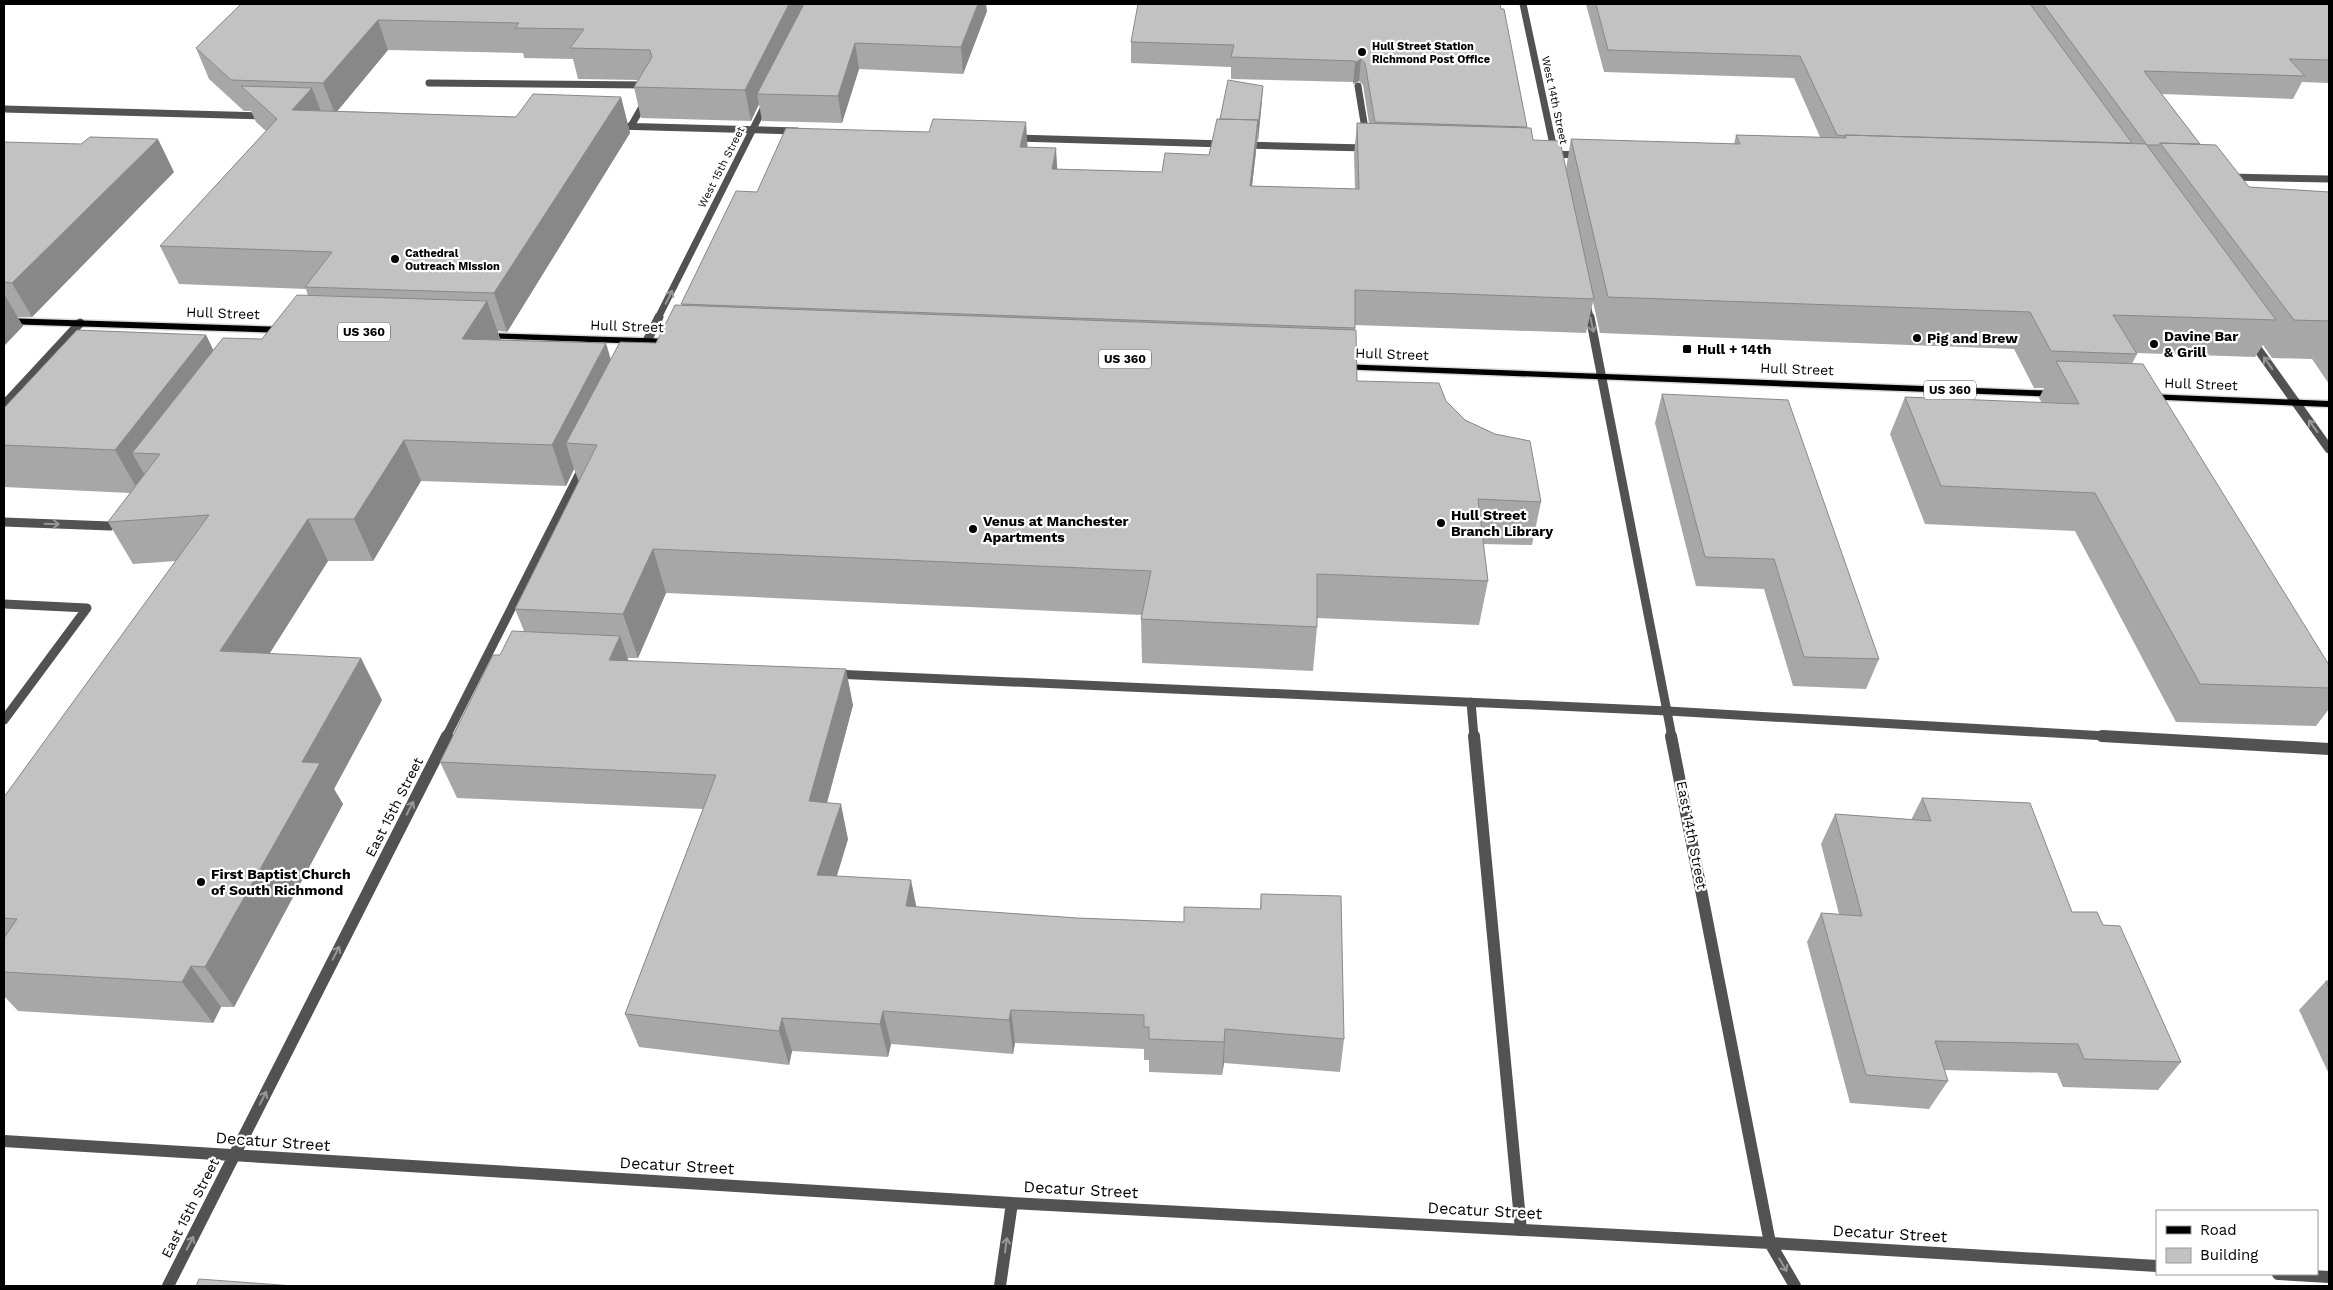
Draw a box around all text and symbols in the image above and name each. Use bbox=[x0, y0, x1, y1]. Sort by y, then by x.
place label: Hull Street Station Richmond Post Office bbox=[1372, 40, 1490, 66]
marker: Hull Street Station Richmond Post Office bbox=[1356, 46, 1368, 58]
street label: West 14th Street bbox=[1539, 55, 1570, 146]
street label: West 15th Street bbox=[695, 124, 748, 210]
place label: Cathedral Outreach Mission bbox=[405, 247, 500, 273]
marker: Cathedral Outreach Mission bbox=[389, 253, 401, 265]
one-way arrow bbox=[664, 290, 674, 305]
street label: Hull Street bbox=[186, 304, 260, 322]
street label: Hull Street bbox=[590, 317, 664, 335]
one-way arrow bbox=[1588, 317, 1597, 333]
road number: US 360 bbox=[338, 322, 390, 342]
place label: Davine Bar & Grill bbox=[2164, 328, 2238, 360]
place label: Pig and Brew bbox=[1927, 330, 2018, 346]
marker: Pig and Brew bbox=[1911, 332, 1923, 344]
marker: Davine Bar & Grill bbox=[2148, 338, 2160, 350]
place label: Hull + 14th bbox=[1697, 341, 1771, 357]
marker: Hull + 14th bbox=[1681, 343, 1693, 355]
street label: Hull Street bbox=[1355, 345, 1429, 363]
road number: US 360 bbox=[1099, 349, 1151, 368]
one-way arrow bbox=[2263, 356, 2273, 370]
street label: Hull Street bbox=[1760, 360, 1834, 378]
street label: Hull Street bbox=[2164, 375, 2238, 393]
road number: US 360 bbox=[1924, 380, 1976, 400]
one-way arrow bbox=[2308, 419, 2318, 433]
place label: Hull Street Branch Library bbox=[1451, 507, 1553, 539]
place label: Venus at Manchester Apartments bbox=[983, 513, 1129, 545]
marker: Hull Street Branch Library bbox=[1435, 517, 1447, 529]
one-way arrow bbox=[44, 520, 60, 529]
marker: Venus at Manchester Apartments bbox=[967, 523, 979, 535]
street label: East 15th Street bbox=[362, 754, 426, 859]
street label: East 14th Street bbox=[1674, 779, 1710, 891]
one-way arrow bbox=[406, 801, 415, 816]
place label: First Baptist Church of South Richmond bbox=[211, 866, 351, 898]
marker: First Baptist Church of South Richmond bbox=[195, 876, 207, 888]
one-way arrow bbox=[332, 946, 341, 961]
one-way arrow bbox=[258, 1090, 268, 1105]
street label: Decatur Street bbox=[215, 1128, 331, 1155]
street label: Decatur Street bbox=[619, 1153, 735, 1178]
street label: East 15th Street bbox=[158, 1155, 222, 1260]
street label: Decatur Street bbox=[1023, 1177, 1139, 1202]
street label: Decatur Street bbox=[1427, 1198, 1543, 1223]
legend bbox=[2156, 1210, 2318, 1275]
street label: Decatur Street bbox=[1832, 1221, 1948, 1246]
text: Road bbox=[2200, 1221, 2237, 1239]
one-way arrow bbox=[185, 1235, 195, 1250]
one-way arrow bbox=[1001, 1237, 1011, 1253]
text: Building bbox=[2200, 1246, 2258, 1264]
one-way arrow bbox=[1778, 1257, 1788, 1271]

